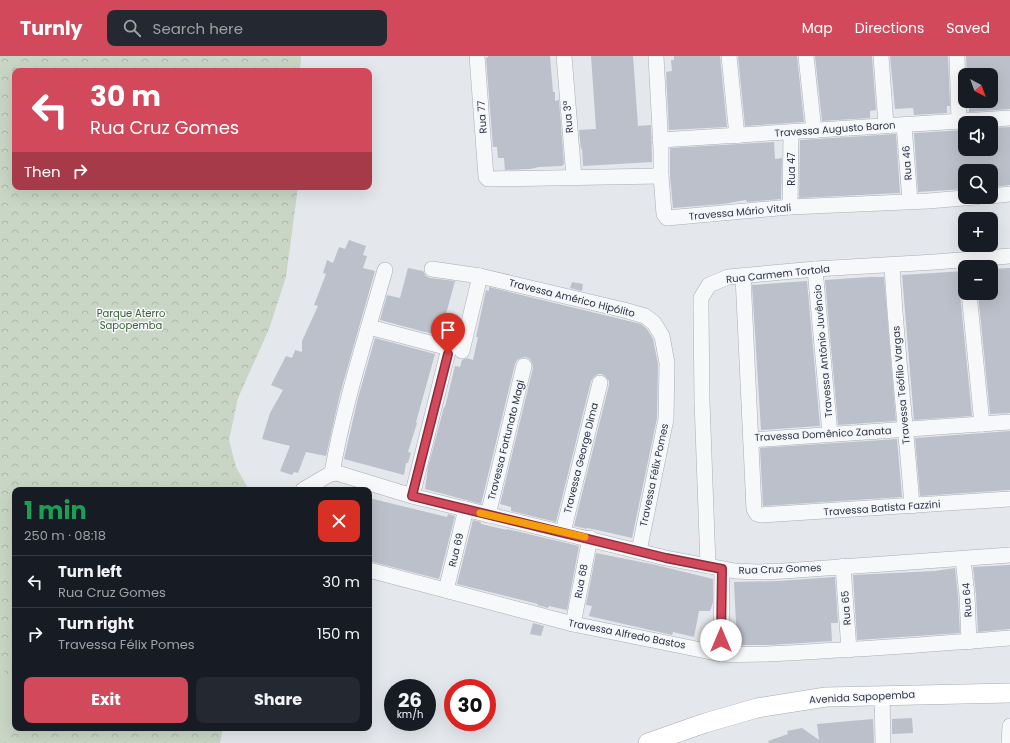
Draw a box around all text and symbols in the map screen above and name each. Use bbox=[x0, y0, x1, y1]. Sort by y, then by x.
search box bbox=[107, 10, 387, 46]
text: Turnly bbox=[20, 15, 83, 42]
icon: search bbox=[121, 17, 143, 39]
text: Search here bbox=[153, 18, 243, 39]
text: Map bbox=[802, 18, 833, 38]
text: Directions bbox=[855, 18, 924, 38]
text: Saved bbox=[946, 18, 990, 38]
north arrow bbox=[958, 68, 998, 108]
map controls bbox=[958, 68, 998, 300]
text: 30 m bbox=[90, 77, 161, 116]
icon: left bbox=[24, 84, 76, 136]
street label: Rua 77 bbox=[473, 100, 491, 134]
street label: Rua 3ª bbox=[559, 100, 577, 134]
text: Rua Cruz Gomes bbox=[90, 115, 239, 140]
button: sound bbox=[958, 116, 998, 156]
street label: Travessa Augusto Baron bbox=[774, 117, 896, 141]
street label: Rua 46 bbox=[898, 145, 916, 181]
street label: Rua 47 bbox=[784, 152, 799, 186]
icon: right bbox=[69, 160, 91, 182]
text: Then bbox=[24, 161, 61, 182]
button: search bbox=[958, 164, 998, 204]
street label: Travessa Mário Vitali bbox=[688, 200, 792, 224]
button: + bbox=[958, 212, 998, 252]
button: − bbox=[958, 260, 998, 300]
street label: Rua Carmem Tortola bbox=[725, 261, 831, 287]
street label: Travessa Américo Hipólito bbox=[507, 275, 637, 321]
street label: Travessa Antônio Juvêncio bbox=[810, 284, 836, 418]
park label: Parque Aterro Sapopemba bbox=[97, 306, 165, 333]
pin bbox=[431, 313, 465, 354]
icon: arrive bbox=[437, 319, 459, 341]
street label: Travessa Teófilo Vargas bbox=[888, 325, 914, 445]
street label: Travessa Fortunato Magi bbox=[484, 378, 528, 502]
street label: Travessa George Dima bbox=[560, 401, 602, 515]
street label: Travessa Félix Pomes bbox=[636, 422, 672, 528]
street label: Travessa Domênico Zanata bbox=[754, 423, 892, 445]
text: 1 min bbox=[24, 494, 87, 527]
street label: Travessa Batista Fazzini bbox=[823, 496, 941, 520]
button: close bbox=[318, 500, 360, 542]
text: 250 m · 08:18 bbox=[24, 526, 106, 545]
street label: Rua 69 bbox=[445, 531, 467, 569]
street label: Rua Cruz Gomes bbox=[738, 560, 822, 578]
text: Turn left bbox=[58, 561, 122, 582]
street label: Rua 68 bbox=[570, 563, 592, 599]
icon: left bbox=[24, 571, 46, 593]
text: 30 m bbox=[322, 571, 360, 592]
street label: Rua 64 bbox=[958, 582, 976, 618]
text: Rua Cruz Gomes bbox=[58, 583, 166, 602]
street label: Rua 65 bbox=[837, 590, 855, 626]
text: Turn right bbox=[58, 613, 134, 634]
street label: Travessa Alfredo Bastos bbox=[567, 615, 687, 653]
position arrow bbox=[700, 619, 742, 661]
icon: right bbox=[24, 623, 46, 645]
text: 150 m bbox=[317, 623, 360, 644]
text: Travessa Félix Pomes bbox=[58, 635, 195, 654]
button: Exit bbox=[24, 677, 188, 723]
button: Share bbox=[196, 677, 360, 723]
speed limit sign: 30 bbox=[444, 679, 496, 731]
text: 26 bbox=[398, 686, 422, 714]
street label: Avenida Sapopemba bbox=[809, 687, 915, 707]
text: km/h bbox=[397, 707, 423, 722]

